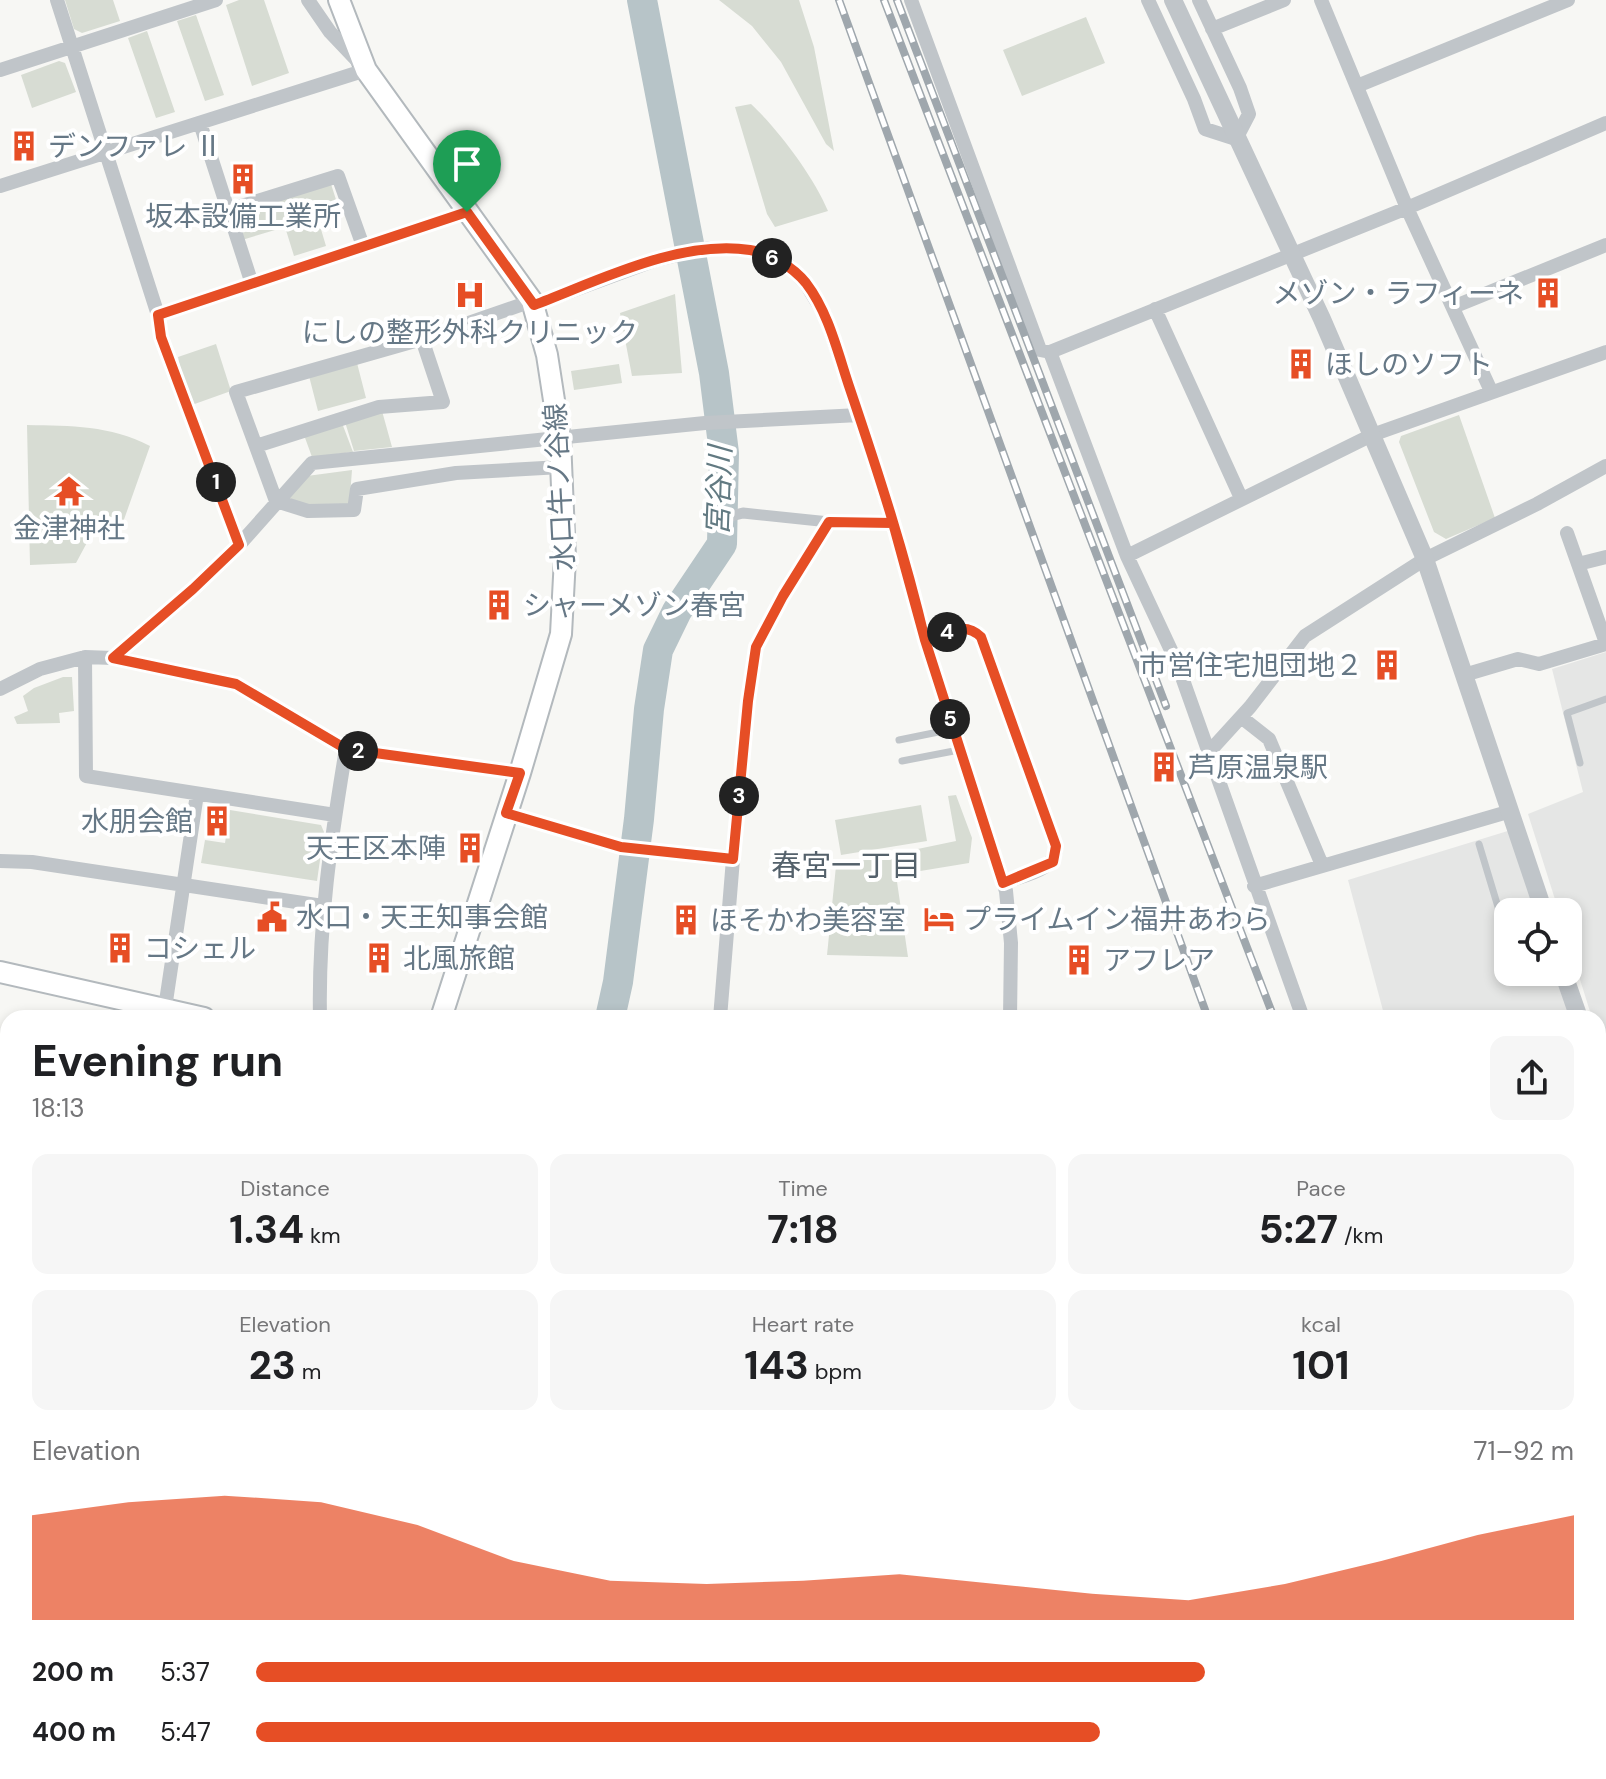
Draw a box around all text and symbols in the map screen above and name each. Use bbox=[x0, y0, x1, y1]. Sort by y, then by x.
place label: デンファレ Ⅱ bbox=[48, 128, 223, 165]
building icon: デンファレ Ⅱ bbox=[7, 129, 41, 163]
pin bbox=[433, 130, 501, 212]
icon: arrive bbox=[445, 142, 489, 186]
building icon: 坂本設備工業所 bbox=[226, 162, 260, 196]
place label: 坂本設備工業所 bbox=[145, 198, 341, 235]
pin: 6 bbox=[752, 238, 792, 278]
text: 6 bbox=[765, 243, 779, 272]
place label: メゾン・ラフィーネ bbox=[1273, 275, 1524, 312]
building icon: メゾン・ラフィーネ bbox=[1531, 276, 1565, 310]
hospital icon: にしの整形外科クリニック bbox=[453, 278, 487, 312]
place label: にしの整形外科クリニック bbox=[302, 314, 638, 351]
place label: ほしのソフト bbox=[1325, 346, 1493, 383]
building icon: ほしのソフト bbox=[1284, 347, 1318, 381]
street label: 水口牛ノ谷線 bbox=[537, 402, 582, 572]
water label: 宮谷川 bbox=[697, 442, 740, 537]
pin: 1 bbox=[196, 462, 236, 502]
text: 1 bbox=[212, 467, 220, 496]
temple icon: 金津神社 bbox=[52, 474, 86, 508]
place label: 金津神社 bbox=[13, 510, 125, 547]
place label: シャーメゾン春宮 bbox=[523, 587, 746, 624]
building icon: シャーメゾン春宮 bbox=[482, 588, 516, 622]
pin: 4 bbox=[927, 612, 967, 652]
text: 4 bbox=[940, 617, 954, 646]
place label: 市営住宅旭団地２ bbox=[1139, 647, 1363, 684]
building icon: 市営住宅旭団地２ bbox=[1370, 648, 1404, 682]
pin: 5 bbox=[930, 699, 970, 739]
text: 5 bbox=[943, 704, 957, 733]
pin: 2 bbox=[338, 731, 378, 771]
text: 2 bbox=[352, 736, 364, 765]
place label: 芦原温泉駅 bbox=[1188, 749, 1328, 786]
building icon: 芦原温泉駅 bbox=[1147, 750, 1181, 784]
pin: 3 bbox=[719, 776, 759, 816]
text: 3 bbox=[732, 781, 746, 810]
place label: 水朋会館 bbox=[81, 803, 193, 840]
building icon: 水朋会館 bbox=[200, 804, 234, 838]
place label: 天王区本陣 bbox=[306, 830, 446, 867]
building icon: 天王区本陣 bbox=[453, 831, 487, 865]
district label: 春宮一丁目 bbox=[771, 846, 921, 885]
map controls bbox=[1494, 898, 1582, 986]
button: locate bbox=[1494, 898, 1582, 986]
place label: 水口・天王知事会館 bbox=[296, 899, 548, 936]
public building icon: 水口・天王知事会館 bbox=[255, 900, 289, 934]
place label: プライムイン福井あわら bbox=[963, 901, 1270, 938]
place label: ほそかわ美容室 bbox=[710, 902, 906, 939]
hotel icon: プライムイン福井あわら bbox=[922, 902, 956, 936]
building icon: ほそかわ美容室 bbox=[669, 903, 703, 937]
place label: コシェル bbox=[144, 930, 256, 967]
building icon: コシェル bbox=[103, 931, 137, 965]
place label: 北風旅館 bbox=[403, 940, 515, 977]
building icon: 北風旅館 bbox=[362, 941, 396, 975]
place label: アフレア bbox=[1103, 942, 1215, 979]
building icon: アフレア bbox=[1062, 943, 1096, 977]
text: Evening run bbox=[32, 1032, 283, 1090]
button: share bbox=[1490, 1036, 1574, 1120]
text: 18:13 bbox=[32, 1091, 85, 1125]
text: Distance bbox=[240, 1174, 330, 1203]
text: Time bbox=[778, 1174, 828, 1203]
text: Pace bbox=[1296, 1174, 1346, 1203]
text: 1.34 bbox=[229, 1203, 304, 1255]
text: 7:18 bbox=[767, 1203, 839, 1255]
text: 5:27 bbox=[1259, 1203, 1338, 1255]
text: km bbox=[304, 1221, 341, 1250]
text: /km bbox=[1338, 1221, 1383, 1250]
text: Elevation bbox=[239, 1310, 331, 1339]
text: Heart rate bbox=[752, 1310, 854, 1339]
text: kcal bbox=[1301, 1310, 1341, 1339]
text: 23 bbox=[249, 1339, 296, 1391]
text: 143 bbox=[744, 1339, 809, 1391]
text: 101 bbox=[1292, 1339, 1350, 1391]
text: m bbox=[296, 1357, 321, 1386]
text: bpm bbox=[809, 1357, 862, 1386]
text: Elevation bbox=[32, 1434, 140, 1468]
text: 71–92 m bbox=[1474, 1434, 1574, 1468]
text: 200 m bbox=[32, 1655, 114, 1689]
text: 5:37 bbox=[160, 1655, 210, 1689]
text: 400 m bbox=[32, 1715, 116, 1749]
text: 5:47 bbox=[160, 1715, 211, 1749]

